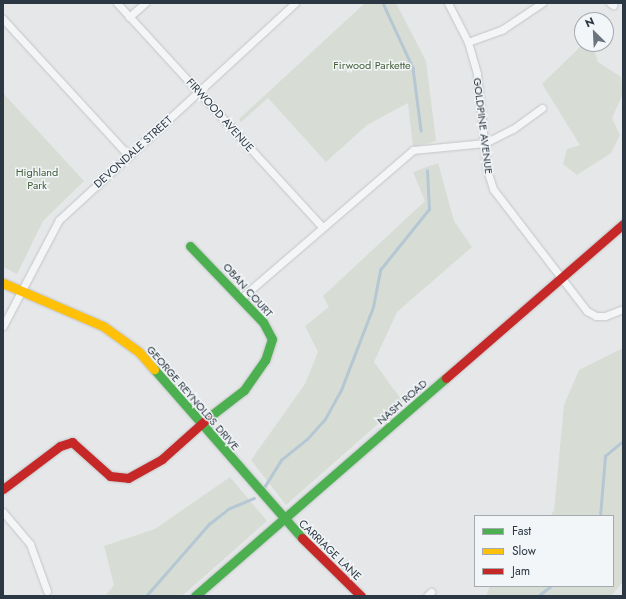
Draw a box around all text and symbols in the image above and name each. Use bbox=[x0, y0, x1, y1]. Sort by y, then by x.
north arrow bbox=[574, 12, 614, 52]
text: N bbox=[582, 13, 597, 31]
park label: Firwood Parkette bbox=[333, 58, 411, 72]
street label: FIRWOOD AVENUE bbox=[184, 76, 256, 154]
street label: GOLDPINE AVENUE bbox=[471, 77, 495, 175]
street label: DEVONDALE STREET bbox=[91, 113, 175, 191]
park label: Highland Park bbox=[16, 166, 58, 192]
street label: OBAN COURT bbox=[220, 260, 276, 320]
street label: GEORGE REYNOLDS DRIVE bbox=[144, 343, 242, 453]
street label: NASH ROAD bbox=[374, 377, 430, 427]
legend bbox=[474, 515, 614, 587]
street label: CARRIAGE LANE bbox=[296, 517, 364, 583]
text: Fast bbox=[512, 522, 531, 540]
text: Slow bbox=[512, 542, 536, 560]
text: Jam bbox=[512, 562, 530, 580]

